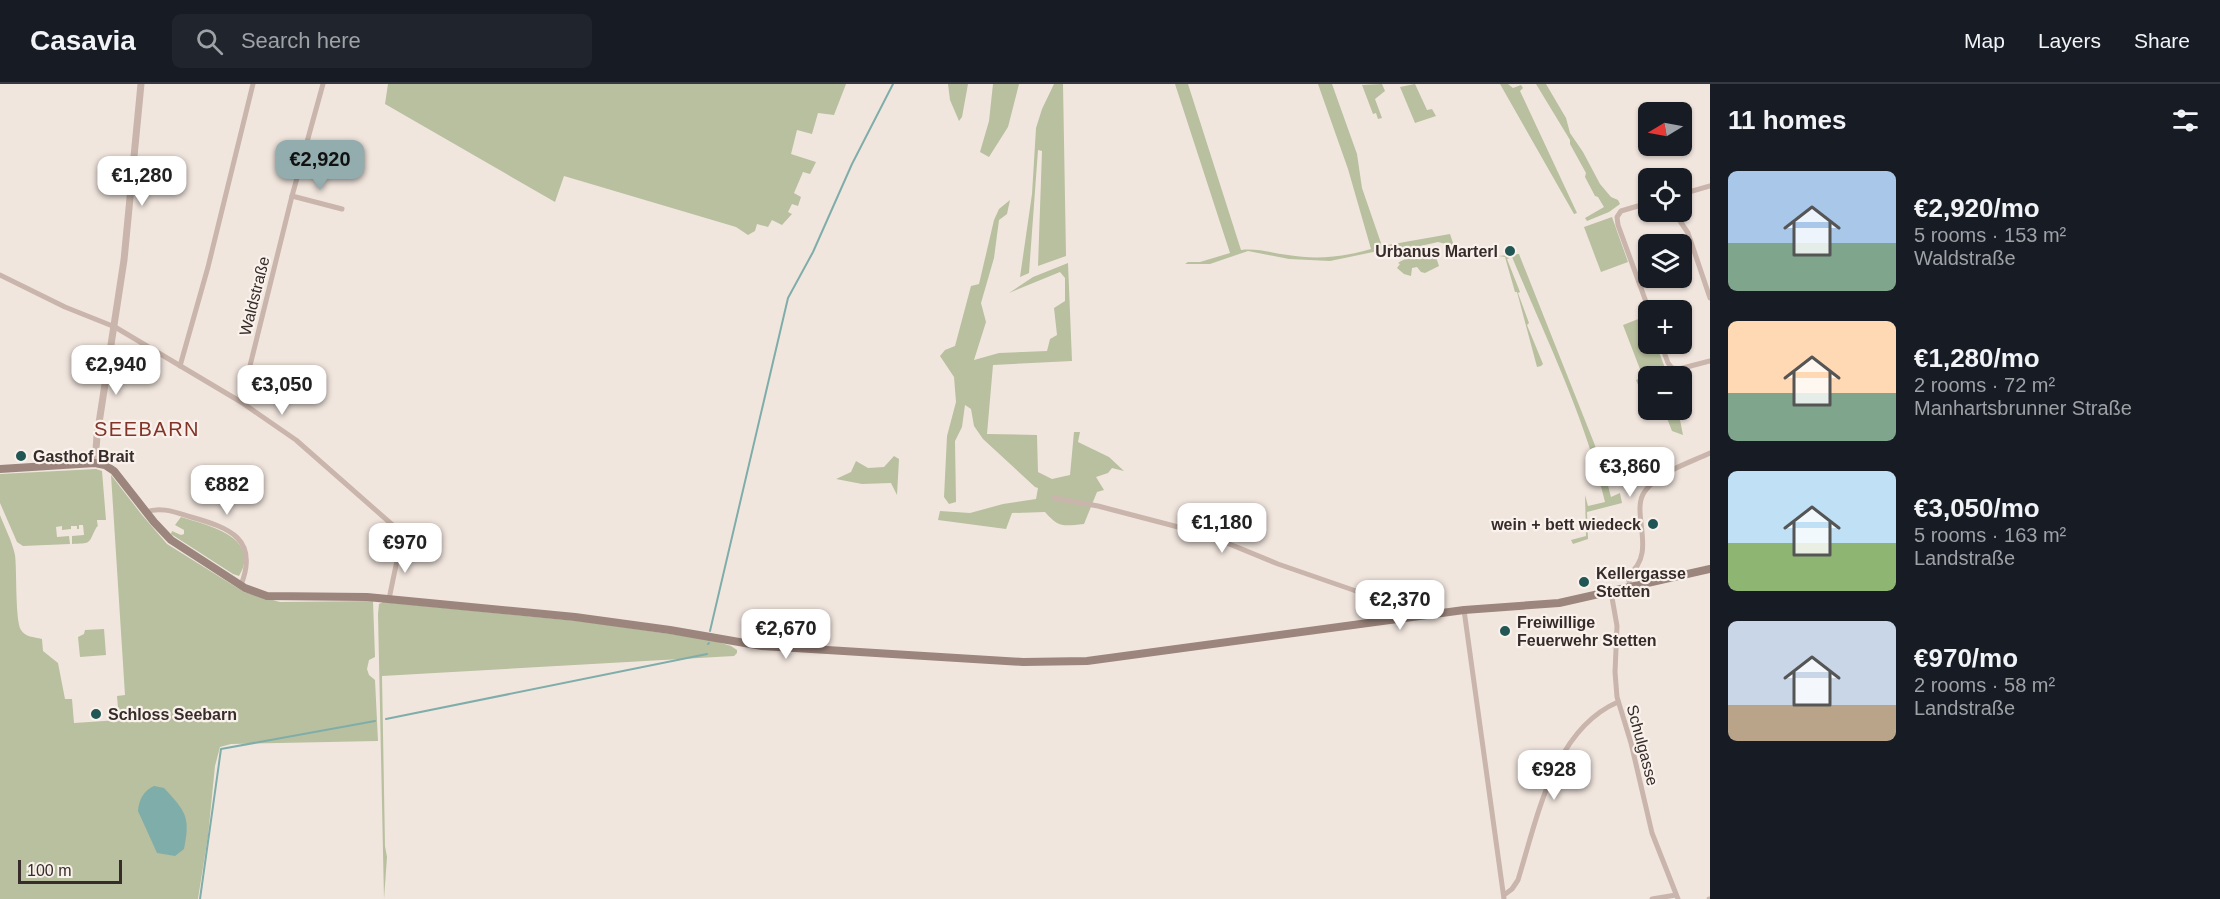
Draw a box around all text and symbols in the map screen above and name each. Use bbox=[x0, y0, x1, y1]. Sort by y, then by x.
search box bbox=[172, 14, 592, 68]
text: Casavia bbox=[30, 25, 136, 56]
icon: search bbox=[193, 25, 226, 58]
text: Search here bbox=[241, 28, 361, 53]
text: Map bbox=[1964, 29, 2005, 52]
text: Layers bbox=[2038, 29, 2101, 52]
text: Share bbox=[2134, 29, 2190, 52]
north arrow bbox=[1638, 102, 1692, 156]
map controls bbox=[1638, 102, 1692, 420]
icon: filters bbox=[2169, 104, 2202, 137]
text: 11 homes bbox=[1728, 105, 1847, 135]
pin: €2,920 bbox=[271, 140, 369, 191]
text: €2,920 bbox=[289, 148, 351, 170]
pin: €1,280 bbox=[93, 156, 191, 207]
text: €1,280 bbox=[111, 164, 173, 186]
button: locate bbox=[1638, 168, 1692, 222]
text: €2,920/mo bbox=[1914, 193, 2040, 223]
icon: home bbox=[1776, 195, 1848, 267]
text: 5 rooms · 153 m² bbox=[1914, 224, 2066, 246]
button: layers bbox=[1638, 234, 1692, 288]
place label: Urbanus Marterl bbox=[1375, 243, 1498, 260]
marker: Urbanus Marterl bbox=[1503, 244, 1517, 258]
text: Waldstraße bbox=[1914, 247, 2016, 269]
street label: Waldstraße bbox=[236, 255, 273, 338]
button: + bbox=[1638, 300, 1692, 354]
text: €1,280/mo bbox=[1914, 343, 2040, 373]
pin: €2,940 bbox=[67, 345, 165, 396]
icon: home bbox=[1776, 345, 1848, 417]
text: €2,940 bbox=[85, 353, 147, 375]
pin: €3,050 bbox=[233, 365, 331, 416]
button: − bbox=[1638, 366, 1692, 420]
text: €3,050 bbox=[251, 373, 313, 395]
text: 2 rooms · 72 m² bbox=[1914, 374, 2055, 396]
text: Manhartsbrunner Straße bbox=[1914, 397, 2132, 419]
district label: SEEBARN bbox=[94, 418, 200, 440]
pin: €3,860 bbox=[1581, 447, 1679, 498]
place label: Gasthof Brait bbox=[33, 448, 135, 465]
marker: Gasthof Brait bbox=[14, 449, 28, 463]
text: €3,860 bbox=[1599, 455, 1661, 477]
pin: €882 bbox=[191, 465, 263, 516]
text: €882 bbox=[205, 473, 249, 495]
text: €3,050/mo bbox=[1914, 493, 2040, 523]
icon: home bbox=[1776, 495, 1848, 567]
pin: €1,180 bbox=[1173, 503, 1271, 554]
text: €1,180 bbox=[1191, 511, 1253, 533]
place label: wein + bett wiedeck bbox=[1490, 516, 1641, 533]
marker: wein + bett wiedeck bbox=[1646, 517, 1660, 531]
pin: €970 bbox=[369, 523, 441, 574]
text: 5 rooms · 163 m² bbox=[1914, 524, 2066, 546]
text: €970 bbox=[383, 531, 427, 553]
text: Landstraße bbox=[1914, 547, 2015, 569]
place label: Kellergasse Stetten bbox=[1596, 565, 1686, 600]
marker: Kellergasse Stetten bbox=[1577, 575, 1591, 589]
pin: €2,370 bbox=[1351, 580, 1449, 631]
text: €2,370 bbox=[1369, 588, 1431, 610]
pin: €2,670 bbox=[737, 609, 835, 660]
place label: Freiwillige Feuerwehr Stetten bbox=[1517, 614, 1657, 649]
text: €2,670 bbox=[755, 617, 817, 639]
marker: Freiwillige Feuerwehr Stetten bbox=[1498, 624, 1512, 638]
text: €970/mo bbox=[1914, 643, 2018, 673]
icon: home bbox=[1776, 645, 1848, 717]
text: 2 rooms · 58 m² bbox=[1914, 674, 2055, 696]
text: Landstraße bbox=[1914, 697, 2015, 719]
street label: Schulgasse bbox=[1624, 703, 1661, 787]
place label: Schloss Seebarn bbox=[108, 706, 237, 723]
marker: Schloss Seebarn bbox=[89, 707, 103, 721]
pin: €928 bbox=[1518, 750, 1590, 801]
text: €928 bbox=[1532, 758, 1576, 780]
scale bar bbox=[18, 857, 122, 884]
text: 100 m bbox=[27, 862, 71, 879]

